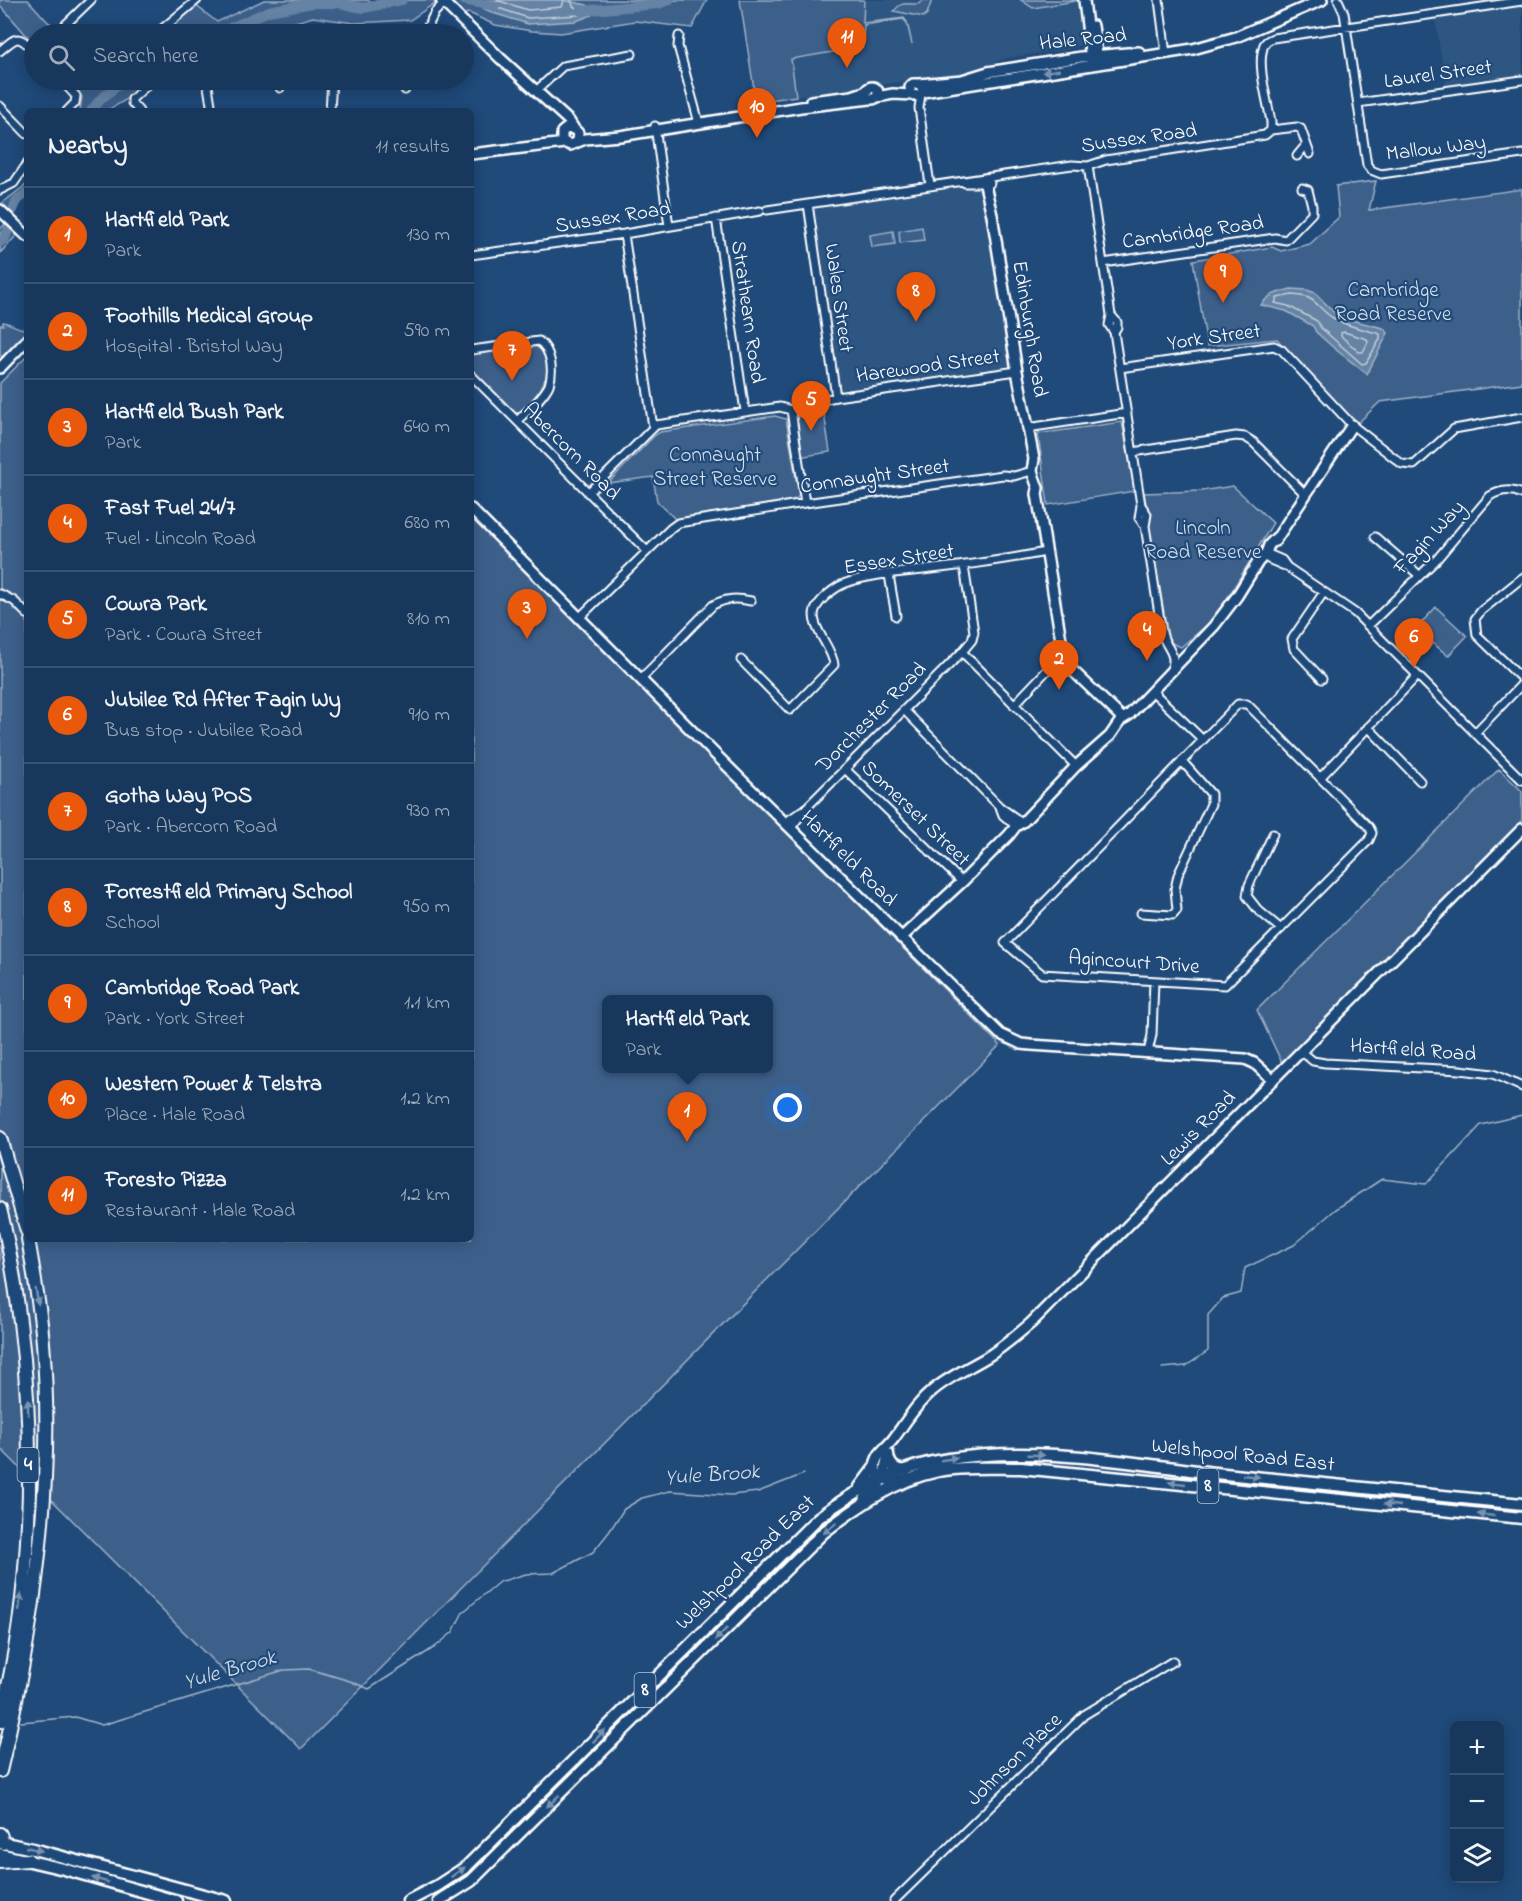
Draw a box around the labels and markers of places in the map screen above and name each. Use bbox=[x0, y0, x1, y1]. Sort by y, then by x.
pin: 11 bbox=[828, 19, 866, 68]
pin: 10 bbox=[738, 88, 777, 138]
pin: 9 bbox=[1204, 254, 1242, 303]
pin: 8 bbox=[896, 272, 936, 322]
pin: 7 bbox=[492, 332, 532, 381]
pin: 5 bbox=[792, 382, 830, 431]
pin: 3 bbox=[508, 590, 546, 639]
pin: 4 bbox=[1128, 612, 1166, 661]
pin: 6 bbox=[1394, 618, 1434, 668]
pin: 2 bbox=[1040, 640, 1078, 690]
pin: 1 bbox=[668, 1092, 706, 1142]

